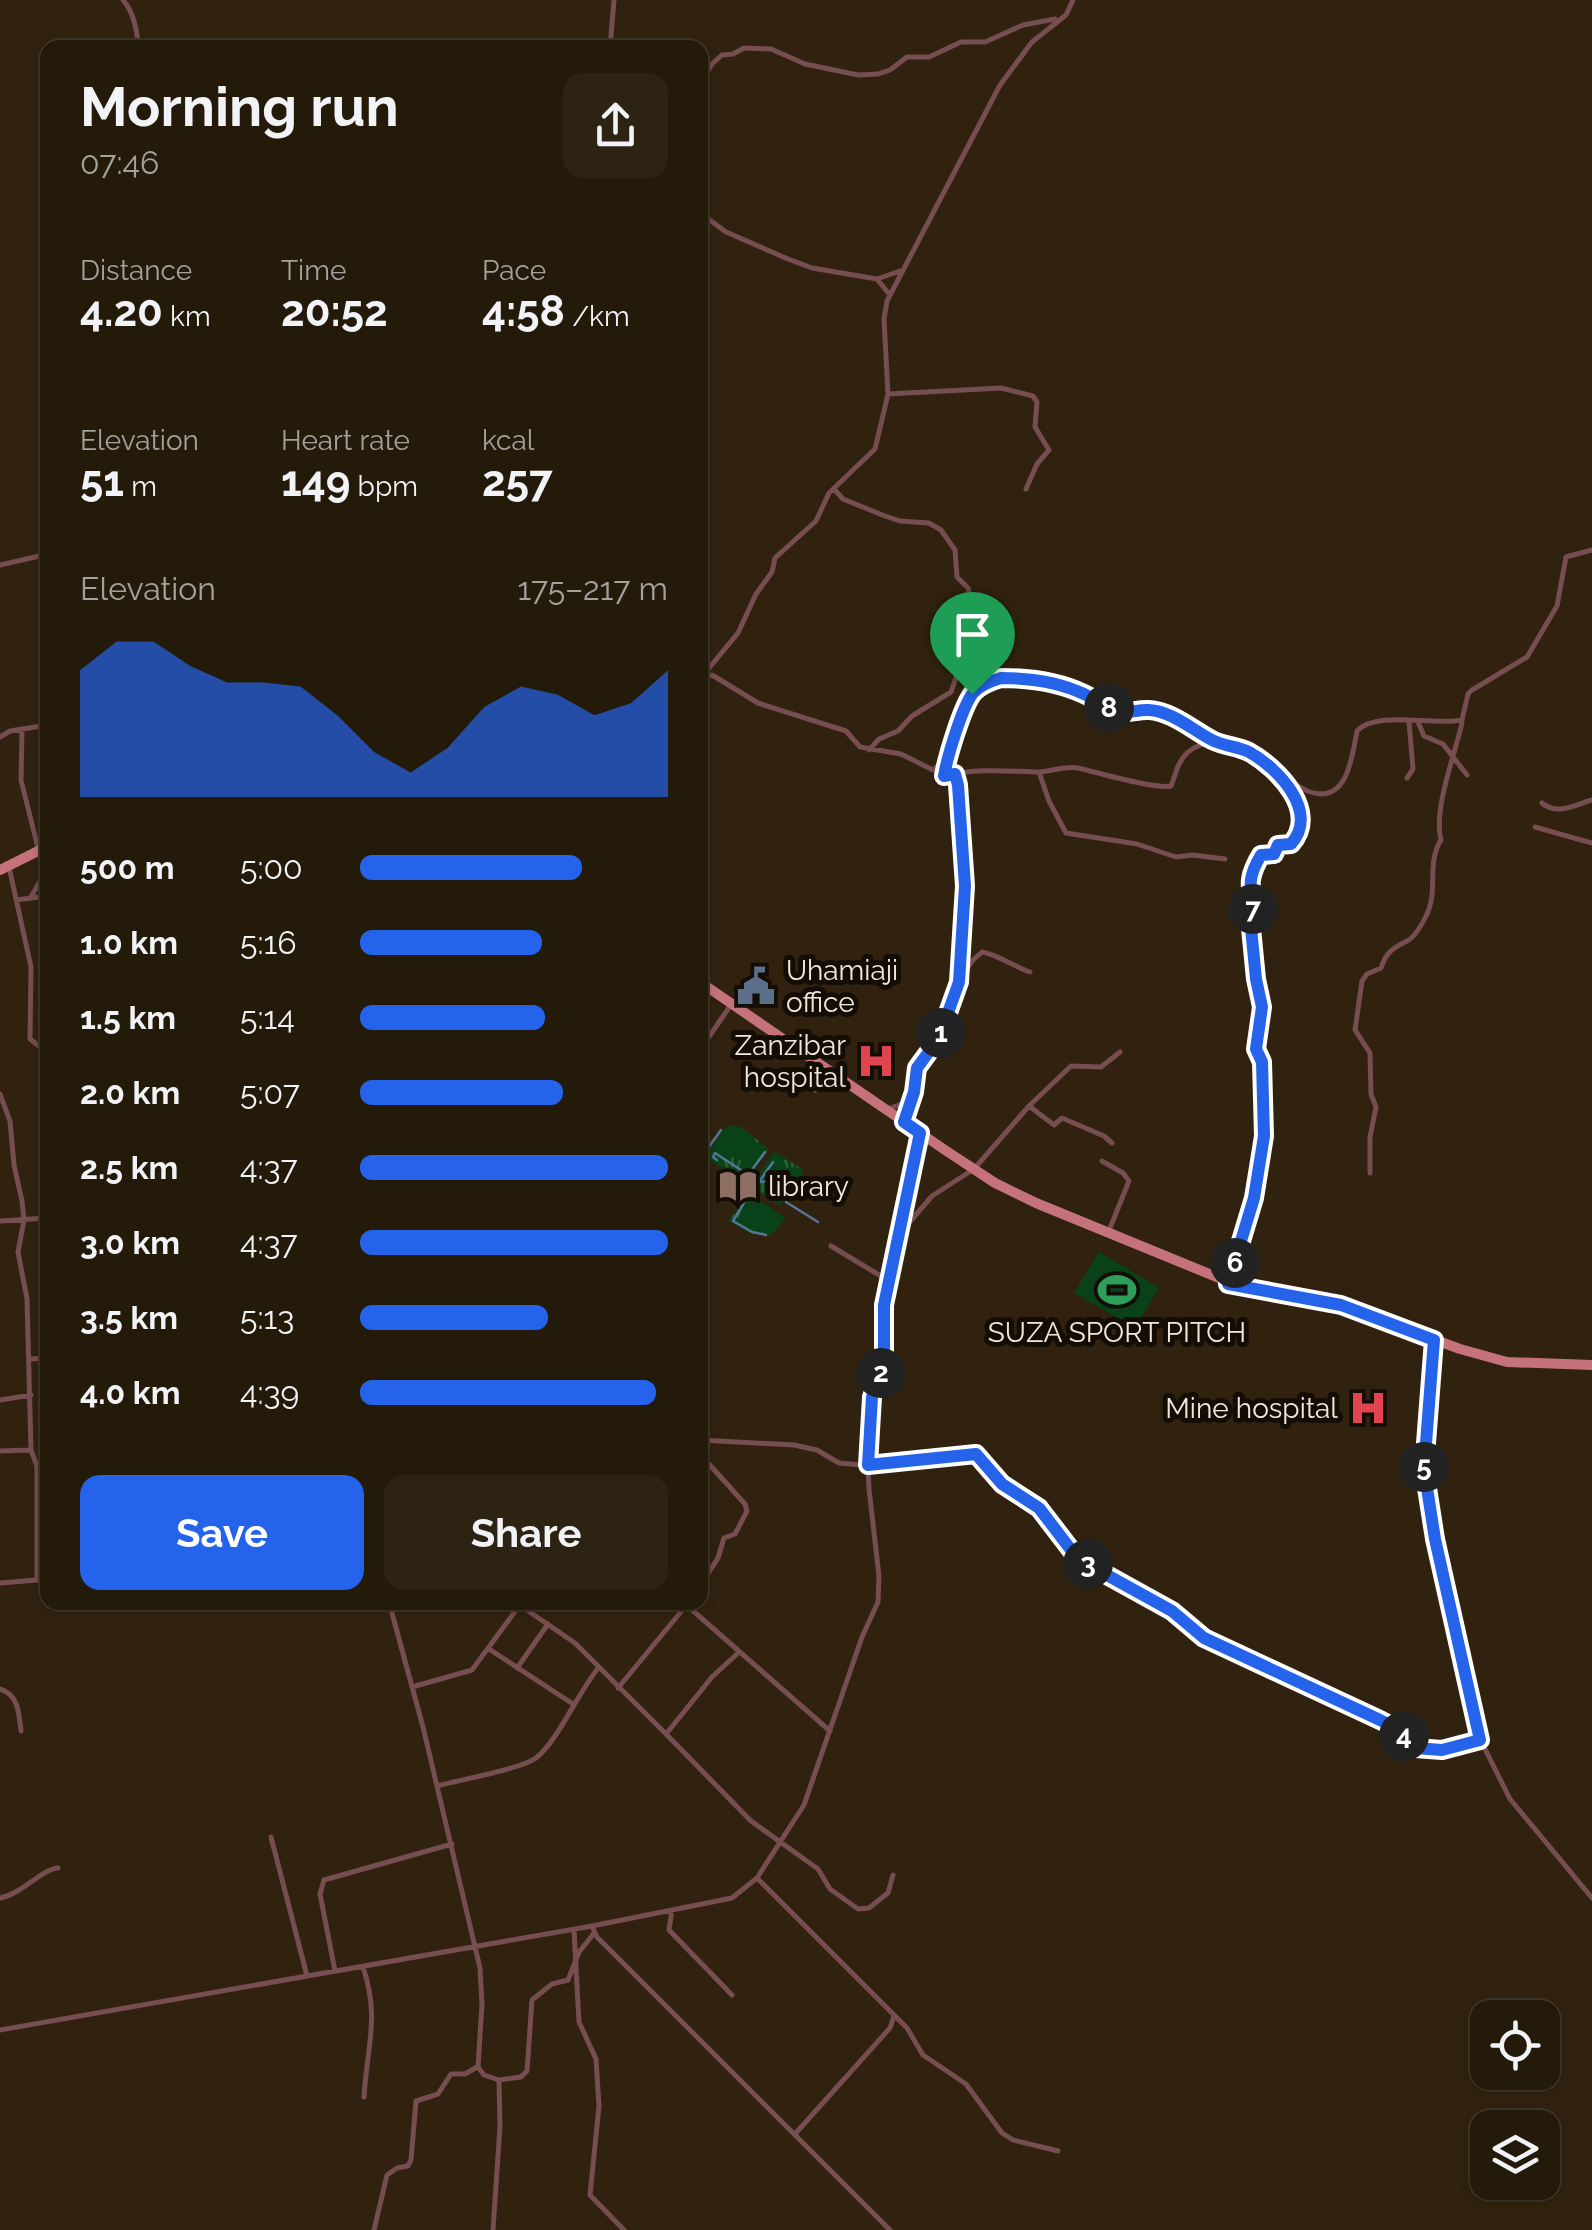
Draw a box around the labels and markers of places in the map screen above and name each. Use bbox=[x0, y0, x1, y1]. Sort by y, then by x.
pin bbox=[930, 592, 1015, 695]
pin: 8 bbox=[1084, 683, 1134, 733]
pin: 7 bbox=[1228, 884, 1278, 934]
place label: Uhamiaji office bbox=[786, 954, 898, 1019]
public building icon: Uhamiaji office bbox=[735, 965, 777, 1007]
pin: 1 bbox=[916, 1008, 966, 1058]
place label: Zanzibar hospital bbox=[735, 1029, 846, 1094]
hospital icon: Zanzibar hospital bbox=[855, 1040, 897, 1082]
library icon: library bbox=[717, 1165, 759, 1207]
place label: library bbox=[768, 1170, 849, 1203]
pin: 6 bbox=[1210, 1238, 1260, 1288]
sports icon: SUZA SPORT PITCH bbox=[1096, 1269, 1138, 1311]
place label: SUZA SPORT PITCH bbox=[988, 1316, 1246, 1349]
pin: 2 bbox=[856, 1348, 906, 1398]
hospital icon: Mine hospital bbox=[1347, 1387, 1389, 1429]
place label: Mine hospital bbox=[1165, 1392, 1338, 1425]
pin: 5 bbox=[1399, 1442, 1449, 1492]
pin: 3 bbox=[1063, 1539, 1113, 1589]
pin: 4 bbox=[1379, 1711, 1429, 1761]

